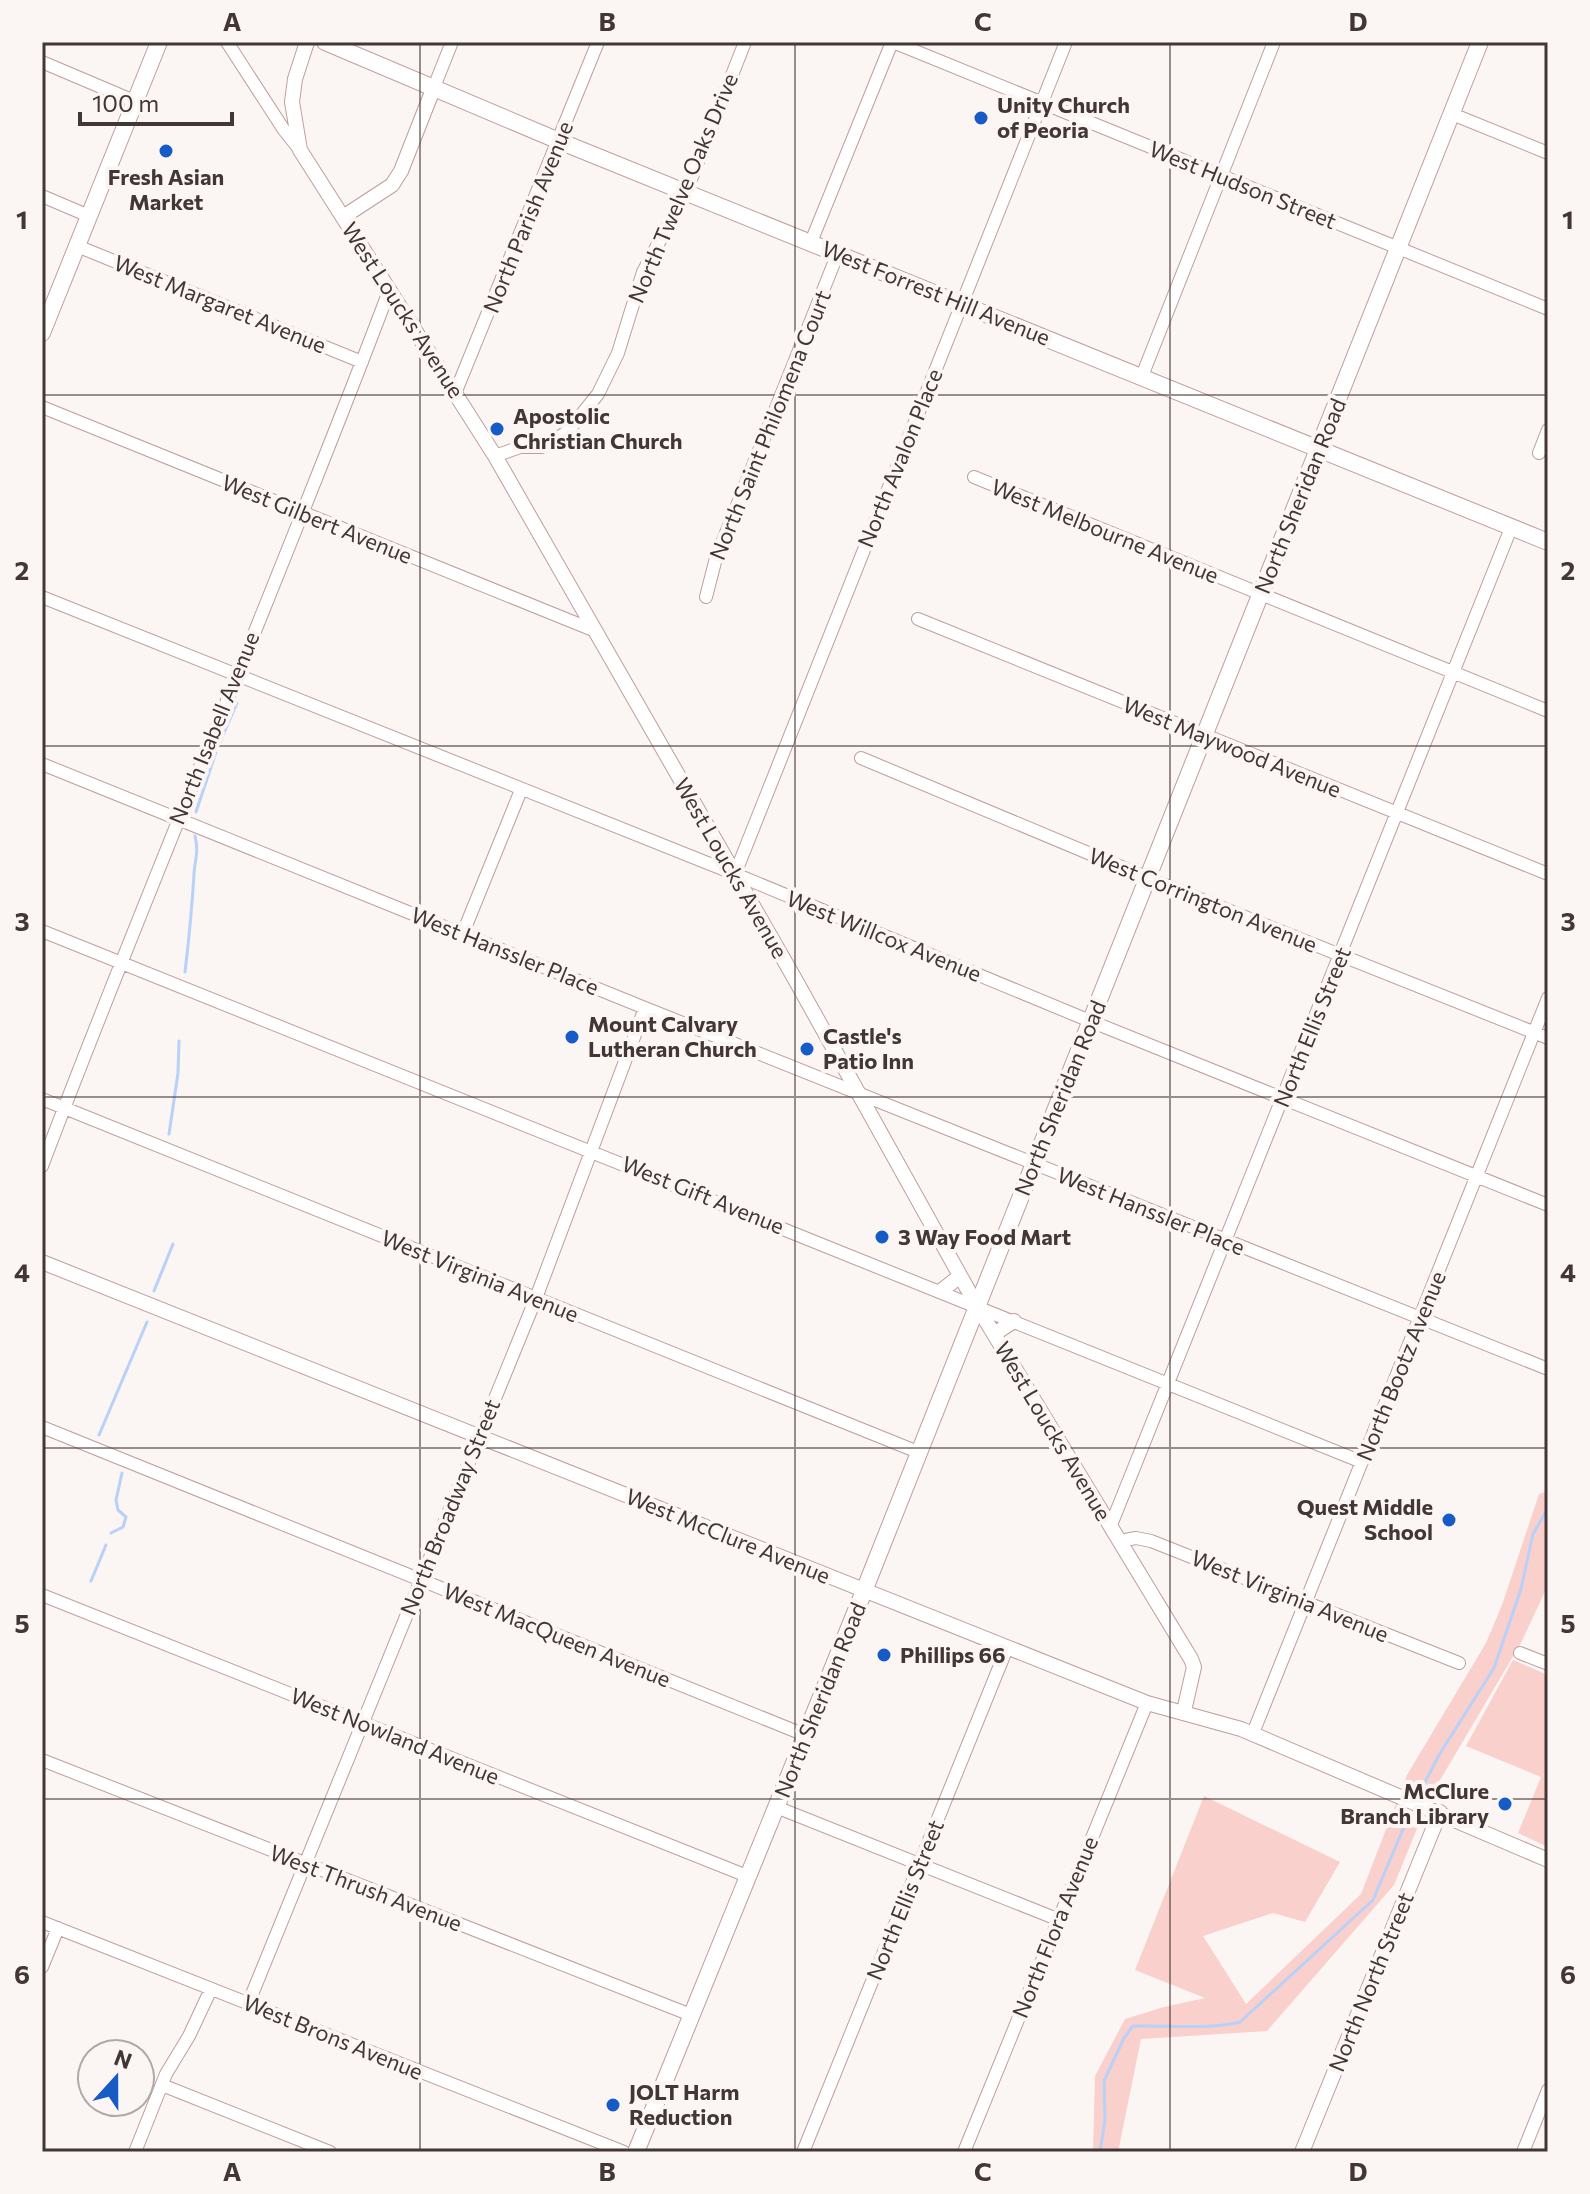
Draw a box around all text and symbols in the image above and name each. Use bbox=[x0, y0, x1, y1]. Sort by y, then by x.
text: A bbox=[223, 5, 242, 36]
text: B bbox=[598, 5, 616, 36]
text: C bbox=[974, 5, 992, 36]
text: D bbox=[1348, 5, 1368, 36]
street label: North Twelve Oaks Drive bbox=[622, 69, 743, 307]
scale bar bbox=[80, 76, 232, 126]
text: 100 m bbox=[92, 88, 159, 117]
place label: Unity Church of Peoria bbox=[997, 91, 1130, 143]
marker: Unity Church of Peoria bbox=[972, 109, 990, 127]
street label: North Parish Avenue bbox=[477, 117, 578, 317]
street label: West Hudson Street bbox=[1146, 135, 1341, 234]
marker: Fresh Asian Market bbox=[157, 142, 175, 160]
place label: Fresh Asian Market bbox=[108, 163, 224, 215]
text: 1 bbox=[16, 203, 28, 234]
text: 1 bbox=[1562, 203, 1574, 234]
street label: West Loucks Avenue bbox=[337, 217, 470, 403]
street label: West Forrest Hill Avenue bbox=[818, 234, 1054, 351]
street label: West Margaret Avenue bbox=[110, 249, 330, 358]
street label: North Saint Philomena Court bbox=[703, 286, 836, 564]
street label: North Avalon Place bbox=[851, 365, 948, 551]
street label: North Sheridan Road bbox=[1248, 394, 1351, 597]
place label: Apostolic Christian Church bbox=[513, 402, 683, 454]
marker: Apostolic Christian Church bbox=[488, 420, 506, 438]
street label: West Gilbert Avenue bbox=[218, 468, 416, 569]
street label: West Melbourne Avenue bbox=[988, 473, 1223, 589]
text: 2 bbox=[15, 554, 29, 585]
text: 2 bbox=[1561, 554, 1575, 585]
street label: North Isabell Avenue bbox=[163, 628, 265, 828]
street label: West Maywood Avenue bbox=[1119, 690, 1345, 803]
street label: West Loucks Avenue bbox=[669, 773, 794, 963]
street label: West Corrington Avenue bbox=[1085, 841, 1321, 958]
street label: West Willcox Avenue bbox=[783, 884, 986, 987]
street label: West Hanssler Place bbox=[407, 901, 603, 1000]
text: 3 bbox=[14, 905, 30, 936]
text: 3 bbox=[1560, 905, 1576, 936]
street label: North Ellis Street bbox=[1267, 943, 1356, 1111]
street label: North Sheridan Road bbox=[1008, 996, 1111, 1199]
place label: Mount Calvary Lutheran Church bbox=[588, 1010, 757, 1062]
place label: Castle's Patio Inn bbox=[823, 1022, 914, 1074]
marker: Mount Calvary Lutheran Church bbox=[563, 1028, 581, 1046]
marker: Castle's Patio Inn bbox=[798, 1040, 816, 1058]
street label: West Gift Avenue bbox=[618, 1150, 788, 1239]
street label: West Hanssler Place bbox=[1053, 1161, 1249, 1260]
place label: 3 Way Food Mart bbox=[898, 1223, 1071, 1250]
street label: West Virginia Avenue bbox=[378, 1224, 583, 1327]
marker: 3 Way Food Mart bbox=[873, 1228, 891, 1246]
text: 4 bbox=[14, 1256, 30, 1287]
text: 4 bbox=[1560, 1256, 1576, 1287]
street label: North Bootz Avenue bbox=[1350, 1267, 1451, 1465]
street label: West Loucks Avenue bbox=[989, 1336, 1118, 1525]
street label: North Broadway Street bbox=[394, 1395, 505, 1619]
street label: West McClure Avenue bbox=[622, 1482, 834, 1589]
place label: Quest Middle School bbox=[1297, 1493, 1433, 1545]
marker: Quest Middle School bbox=[1440, 1511, 1458, 1529]
street label: West Virginia Avenue bbox=[1188, 1544, 1393, 1647]
street label: West MacQueen Avenue bbox=[440, 1577, 675, 1692]
street label: North Sheridan Road bbox=[768, 1598, 871, 1801]
text: 5 bbox=[14, 1607, 30, 1638]
text: 5 bbox=[1560, 1607, 1576, 1638]
place label: Phillips 66 bbox=[900, 1641, 1006, 1668]
marker: Phillips 66 bbox=[875, 1646, 893, 1664]
street label: West Nowland Avenue bbox=[287, 1681, 503, 1790]
place label: McClure Branch Library bbox=[1340, 1777, 1489, 1829]
marker: McClure Branch Library bbox=[1496, 1795, 1514, 1813]
street label: North Ellis Street bbox=[860, 1816, 949, 1984]
street label: North Flora Avenue bbox=[1006, 1832, 1103, 2022]
street label: West Thrush Avenue bbox=[266, 1838, 466, 1937]
street label: North North Street bbox=[1322, 1888, 1419, 2075]
text: 6 bbox=[14, 1958, 30, 1989]
text: 6 bbox=[1560, 1958, 1576, 1989]
street label: West Brons Avenue bbox=[239, 1988, 427, 2085]
north arrow bbox=[76, 2038, 156, 2118]
text: N bbox=[111, 2043, 136, 2074]
place label: JOLT Harm Reduction bbox=[629, 2078, 739, 2130]
marker: JOLT Harm Reduction bbox=[604, 2096, 622, 2114]
text: A bbox=[223, 2155, 242, 2186]
text: B bbox=[598, 2155, 616, 2186]
text: C bbox=[974, 2155, 992, 2186]
text: D bbox=[1348, 2155, 1368, 2186]

